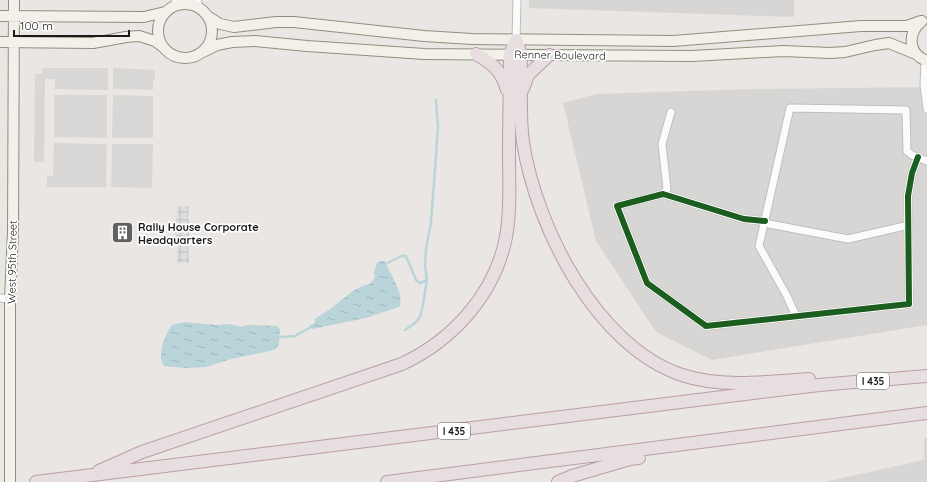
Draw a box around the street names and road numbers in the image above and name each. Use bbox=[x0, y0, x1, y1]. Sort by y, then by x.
street label: Renner Boulevard bbox=[514, 47, 606, 63]
street label: West 95th Street bbox=[4, 220, 20, 304]
road number: I 435 bbox=[857, 373, 889, 389]
road number: I 435 bbox=[438, 423, 470, 439]

